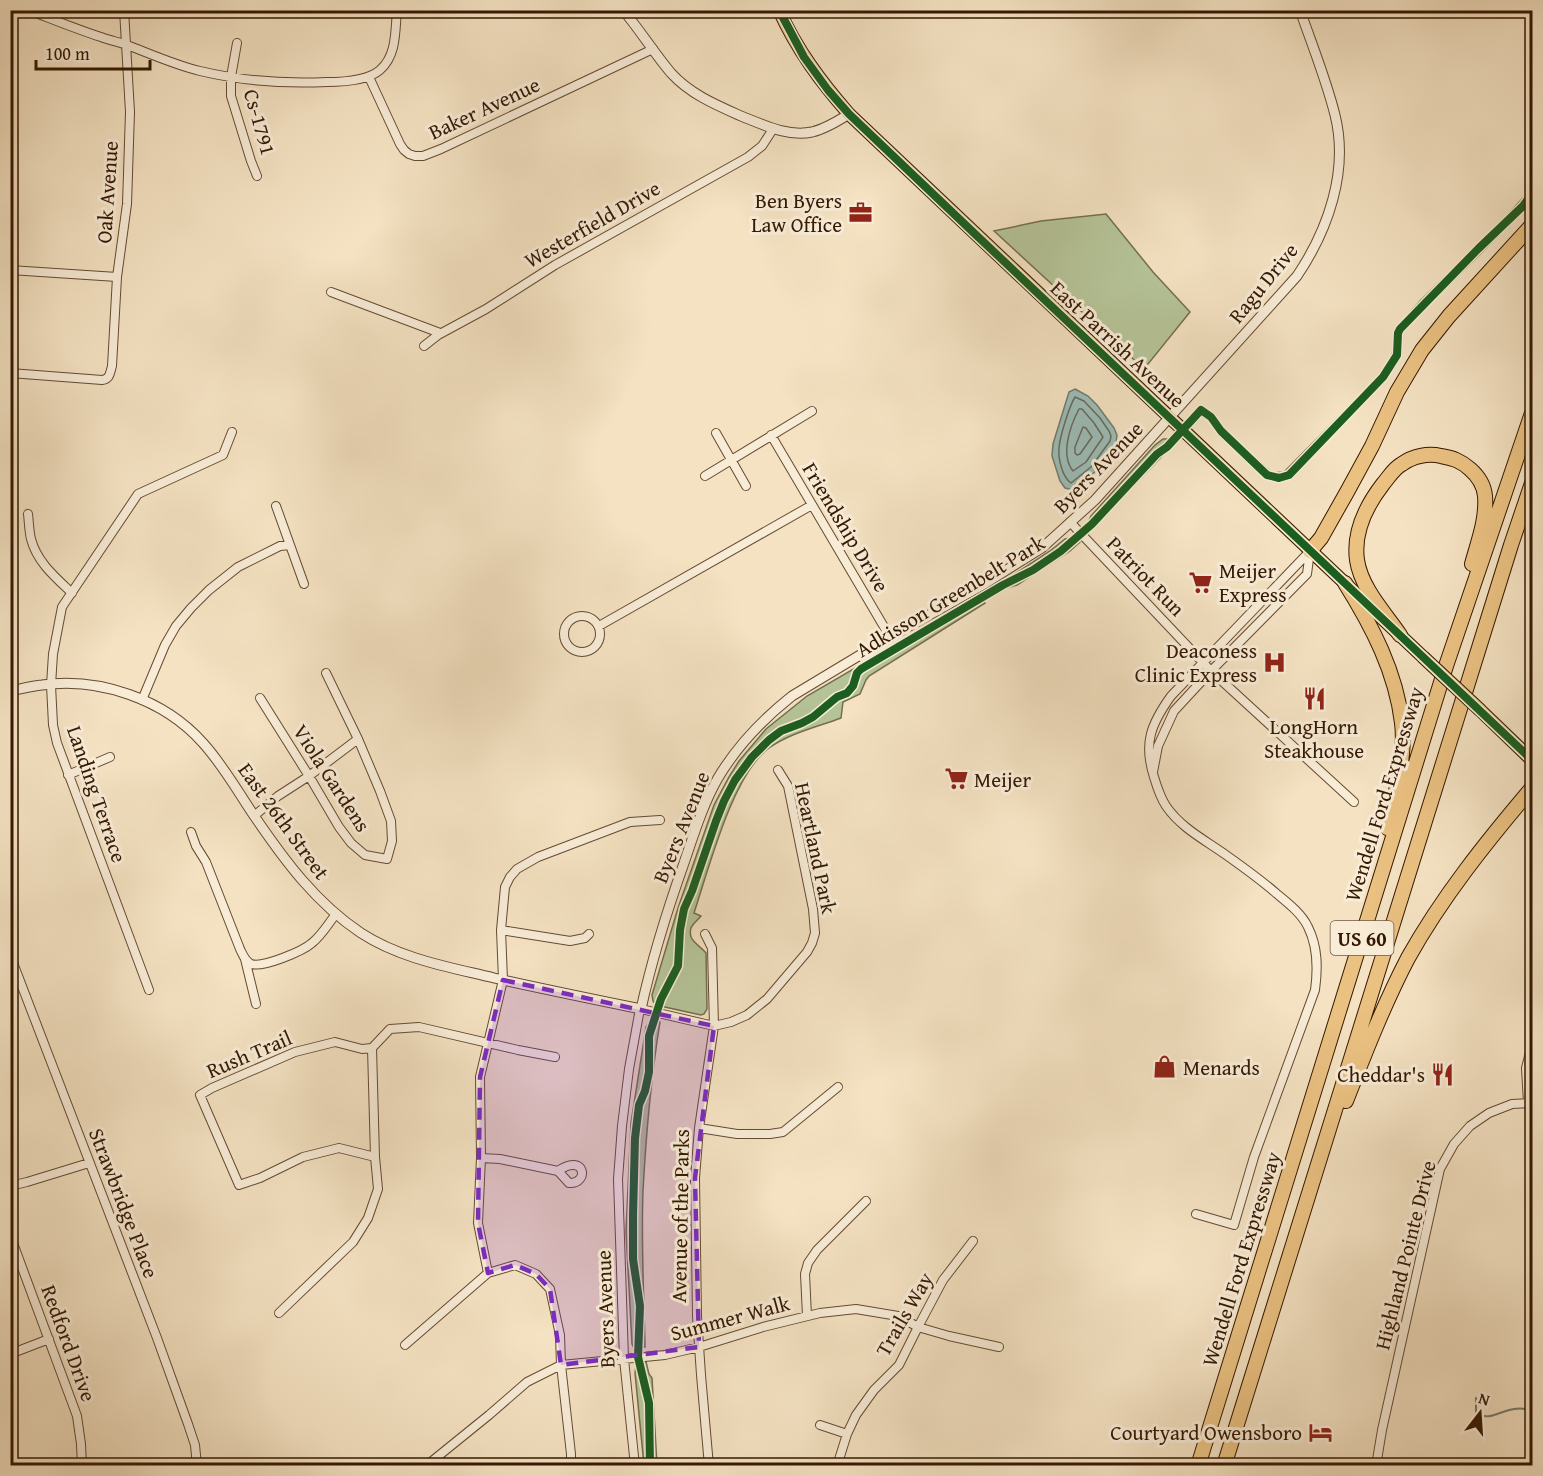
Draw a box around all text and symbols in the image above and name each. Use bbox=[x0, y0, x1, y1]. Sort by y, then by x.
scale bar bbox=[36, 33, 150, 71]
text: 100 m bbox=[45, 40, 90, 67]
street label: Baker Avenue bbox=[423, 69, 545, 147]
street label: Cs-1791 bbox=[236, 85, 284, 159]
street label: Oak Avenue bbox=[88, 140, 126, 244]
street label: Westerfield Drive bbox=[518, 172, 666, 276]
place label: Ben Byers Law Office bbox=[751, 185, 842, 240]
office icon: Ben Byers Law Office bbox=[847, 199, 873, 225]
street label: Ragu Drive bbox=[1221, 236, 1305, 330]
street label: East Parrish Avenue bbox=[1044, 273, 1193, 415]
street label: Byers Avenue bbox=[1046, 414, 1150, 520]
street label: Friendship Drive bbox=[795, 456, 897, 598]
street label: Adkisson Greenbelt Park bbox=[850, 527, 1051, 665]
street label: Patriot Run bbox=[1100, 529, 1192, 623]
place label: Meijer Express bbox=[1219, 555, 1287, 610]
supermarket icon: Meijer Express bbox=[1188, 569, 1214, 595]
place label: Deaconess Clinic Express bbox=[1135, 635, 1257, 690]
hospital icon: Deaconess Clinic Express bbox=[1262, 649, 1288, 675]
street label: Wendell Ford Expressway bbox=[1337, 682, 1432, 905]
restaurant icon: LongHorn Steakhouse bbox=[1301, 685, 1327, 711]
place label: LongHorn Steakhouse bbox=[1264, 711, 1364, 766]
street label: Viola Gardens bbox=[286, 718, 378, 838]
street label: Landing Terrace bbox=[59, 721, 135, 867]
street label: East 26th Street bbox=[231, 756, 337, 886]
place label: Meijer bbox=[974, 764, 1031, 795]
street label: Byers Avenue bbox=[645, 766, 718, 887]
supermarket icon: Meijer bbox=[943, 766, 969, 792]
street label: Heartland Park bbox=[787, 779, 845, 917]
road number: US 60 bbox=[1330, 921, 1394, 955]
street label: Rush Trail bbox=[201, 1022, 297, 1086]
place label: Menards bbox=[1183, 1052, 1260, 1083]
shop icon: Menards bbox=[1152, 1054, 1178, 1080]
place label: Cheddar's bbox=[1337, 1059, 1425, 1090]
restaurant icon: Cheddar's bbox=[1430, 1061, 1456, 1087]
street label: Strawbridge Place bbox=[81, 1123, 167, 1283]
street label: Avenue of the Parks bbox=[663, 1129, 697, 1303]
street label: Wendell Ford Expressway bbox=[1194, 1147, 1289, 1370]
street label: Highland Pointe Drive bbox=[1366, 1157, 1444, 1353]
street label: Byers Avenue bbox=[587, 1249, 623, 1368]
street label: Trails Way bbox=[867, 1266, 941, 1362]
street label: Redford Drive bbox=[34, 1280, 104, 1406]
street label: Summer Walk bbox=[667, 1287, 794, 1349]
north arrow bbox=[1450, 1383, 1510, 1443]
text: N bbox=[1476, 1386, 1493, 1412]
place label: Courtyard Owensboro bbox=[1110, 1417, 1302, 1448]
hotel icon: Courtyard Owensboro bbox=[1307, 1419, 1333, 1445]

